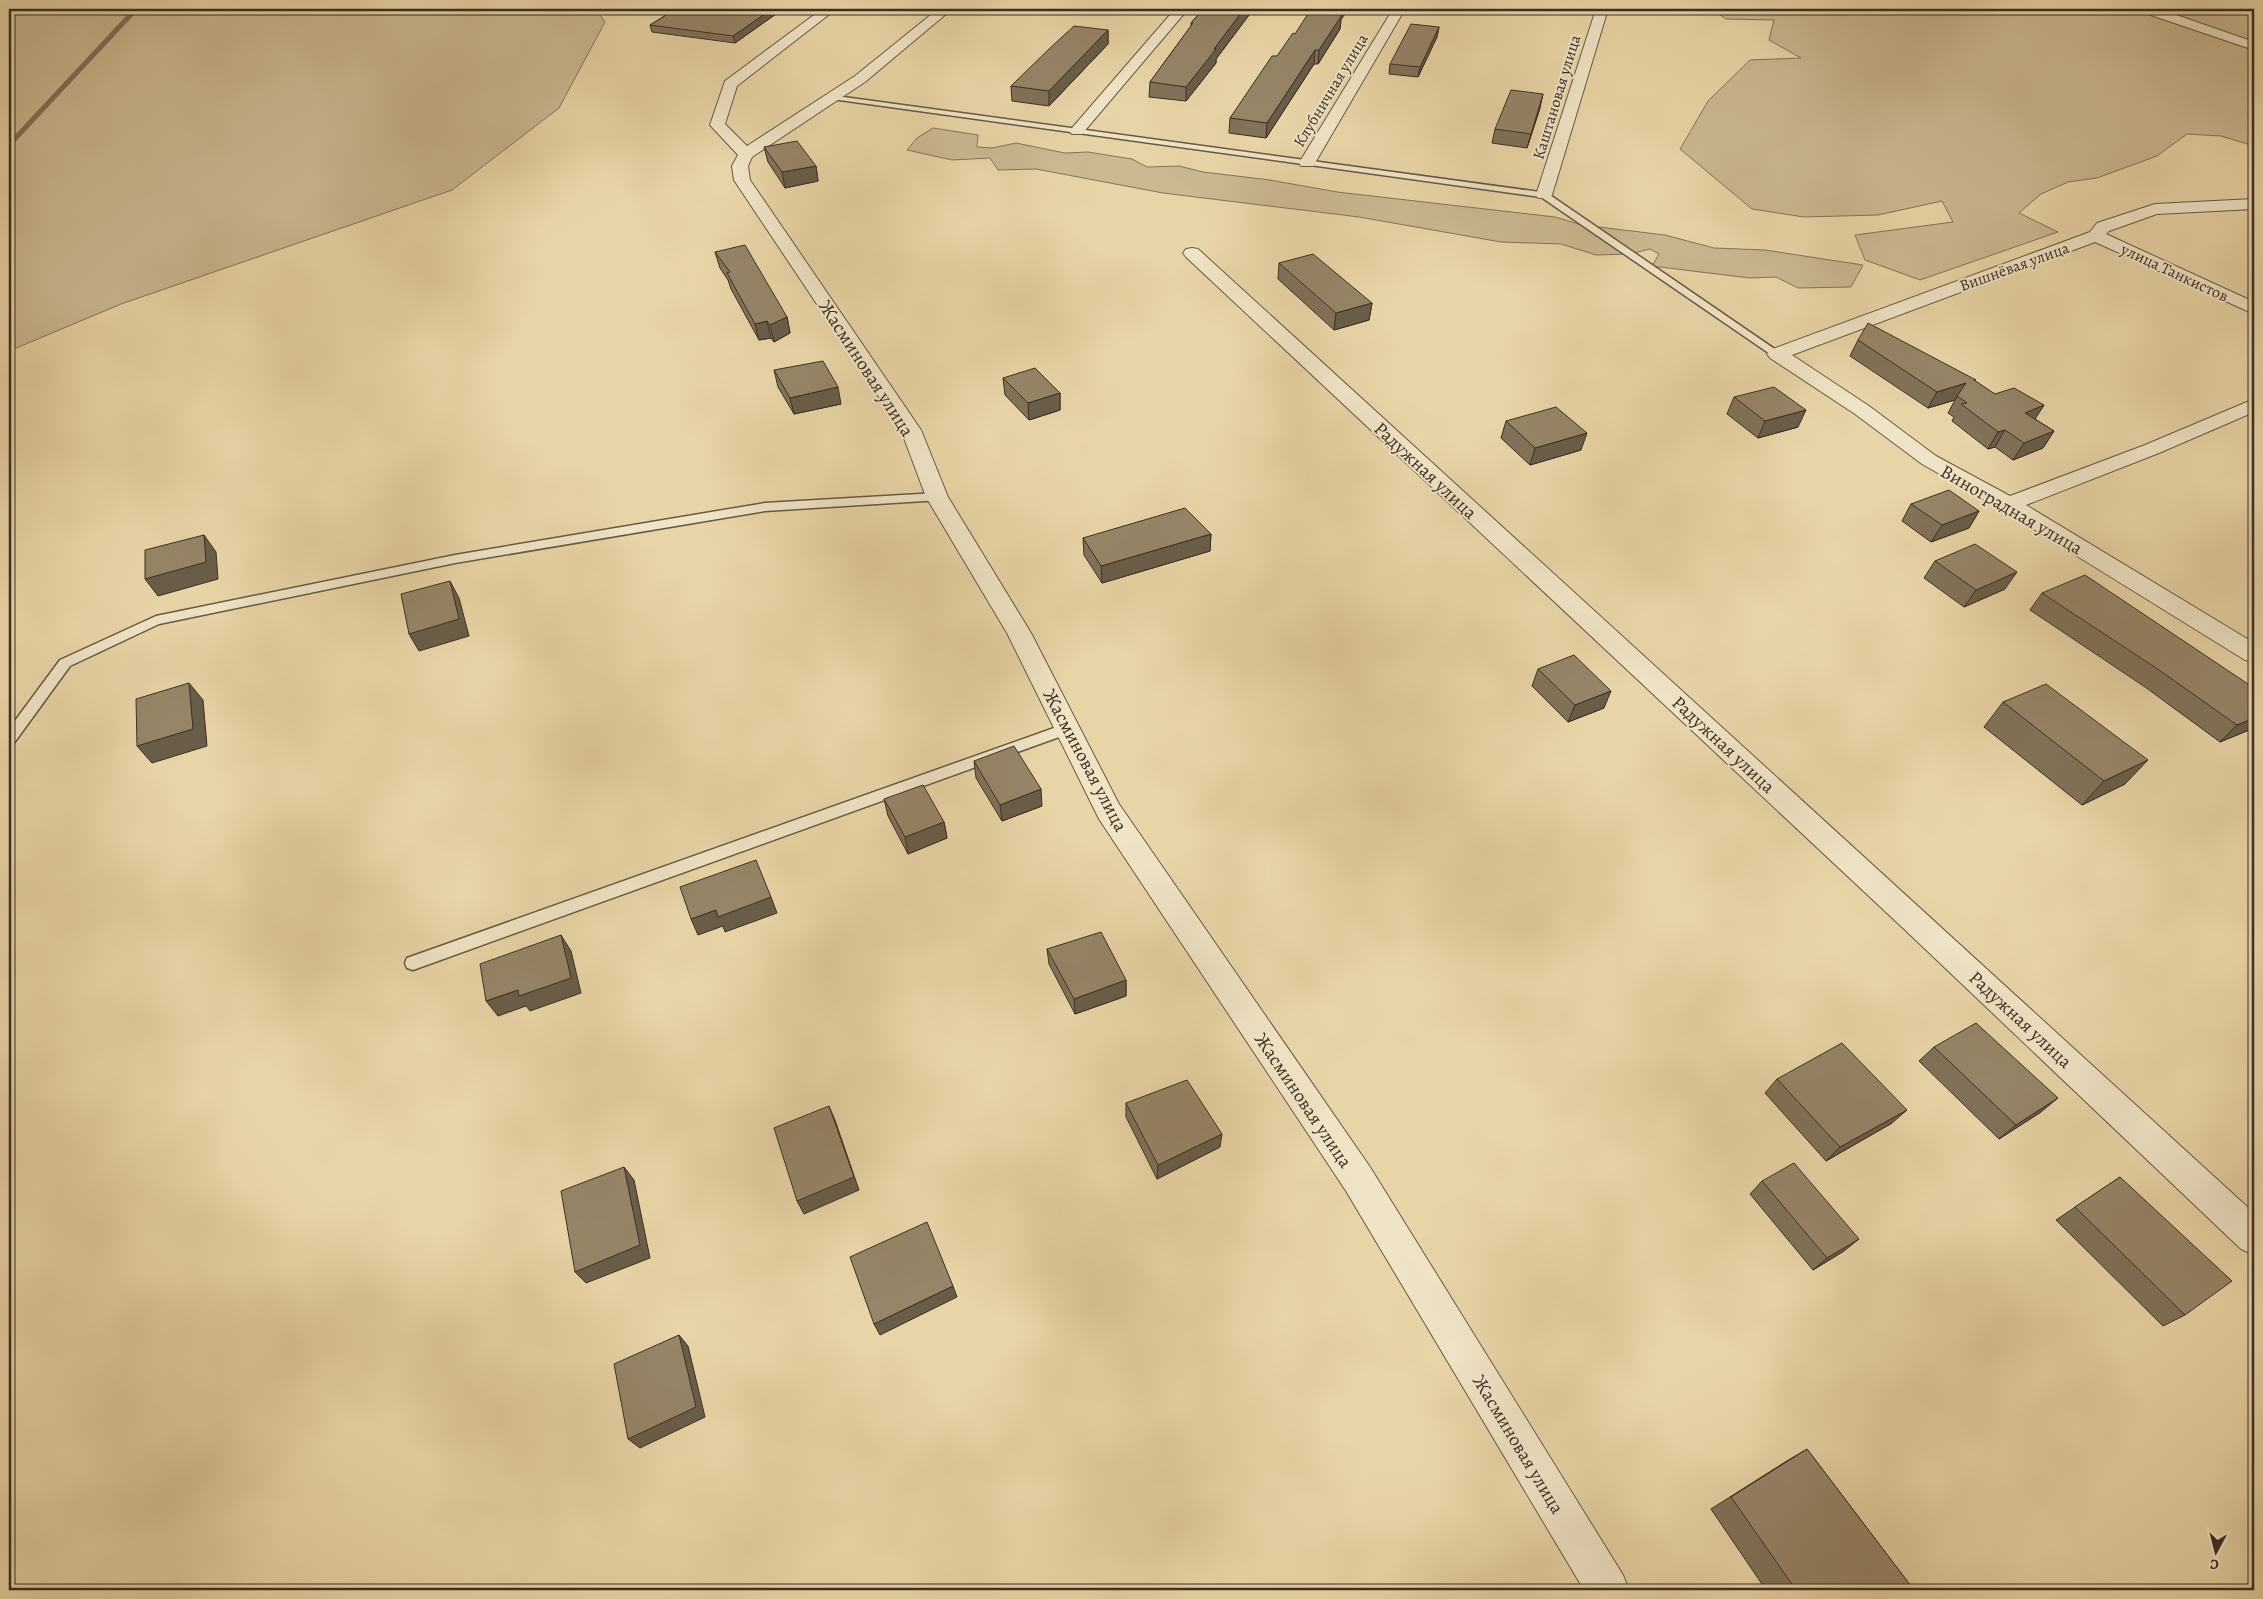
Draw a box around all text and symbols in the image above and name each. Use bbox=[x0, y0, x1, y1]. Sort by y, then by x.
street label: Клубничная улица bbox=[1288, 29, 1374, 151]
street label: Каштановая улица bbox=[1528, 32, 1587, 162]
street label: Вишнёвая улица bbox=[1956, 237, 2073, 297]
street label: улица Танкистов bbox=[2116, 238, 2232, 307]
street label: Жасминовая улица bbox=[812, 295, 920, 442]
street label: Радужная улица bbox=[1368, 416, 1483, 526]
street label: Виноградная улица bbox=[1936, 459, 2088, 561]
street label: Жасминовая улица bbox=[1037, 685, 1134, 836]
street label: Радужная улица bbox=[1666, 690, 1781, 800]
street label: Радужная улица bbox=[1963, 965, 2078, 1075]
street label: Жасминовая улица bbox=[1248, 1028, 1358, 1173]
street label: Жасминовая улица bbox=[1466, 1370, 1570, 1519]
north arrow bbox=[2190, 1526, 2240, 1576]
text: С bbox=[2209, 1554, 2220, 1574]

